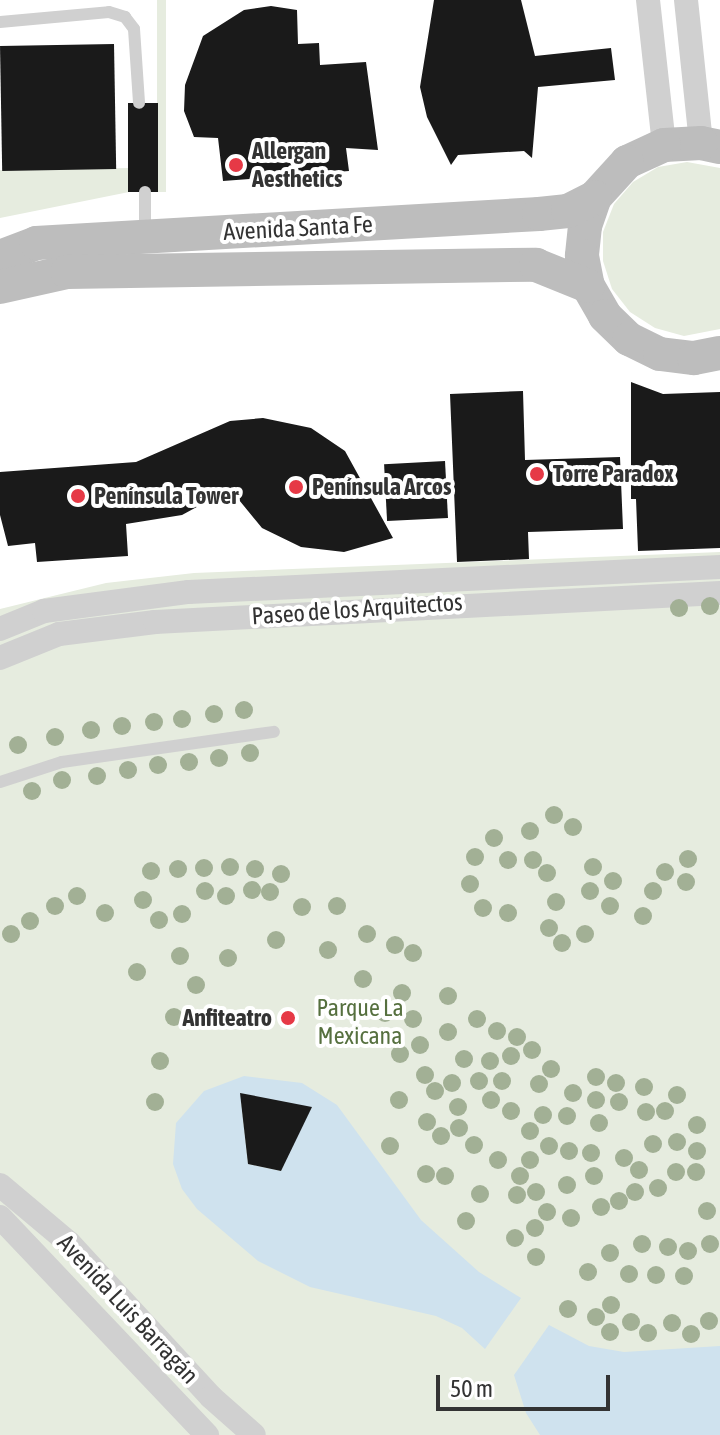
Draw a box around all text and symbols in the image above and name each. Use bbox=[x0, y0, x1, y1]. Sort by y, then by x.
place label: Allergan Aesthetics bbox=[252, 137, 342, 193]
marker: Allergan Aesthetics bbox=[227, 156, 245, 174]
street label: Avenida Santa Fe bbox=[223, 210, 373, 246]
place label: Torre Paradox bbox=[553, 460, 674, 488]
marker: Torre Paradox bbox=[528, 465, 546, 483]
place label: Península Arcos bbox=[312, 473, 452, 501]
marker: Península Arcos bbox=[287, 478, 305, 496]
place label: Península Tower bbox=[94, 482, 238, 510]
marker: Península Tower bbox=[69, 487, 87, 505]
street label: Paseo de los Arquitectos bbox=[251, 587, 463, 631]
park label: Parque La Mexicana bbox=[316, 994, 404, 1050]
place label: Anfiteatro bbox=[182, 1004, 272, 1032]
marker: Anfiteatro bbox=[279, 1009, 297, 1027]
street label: Avenida Luis Barragán bbox=[51, 1228, 205, 1390]
scale bar bbox=[440, 1359, 614, 1409]
text: 50 m bbox=[450, 1375, 493, 1402]

